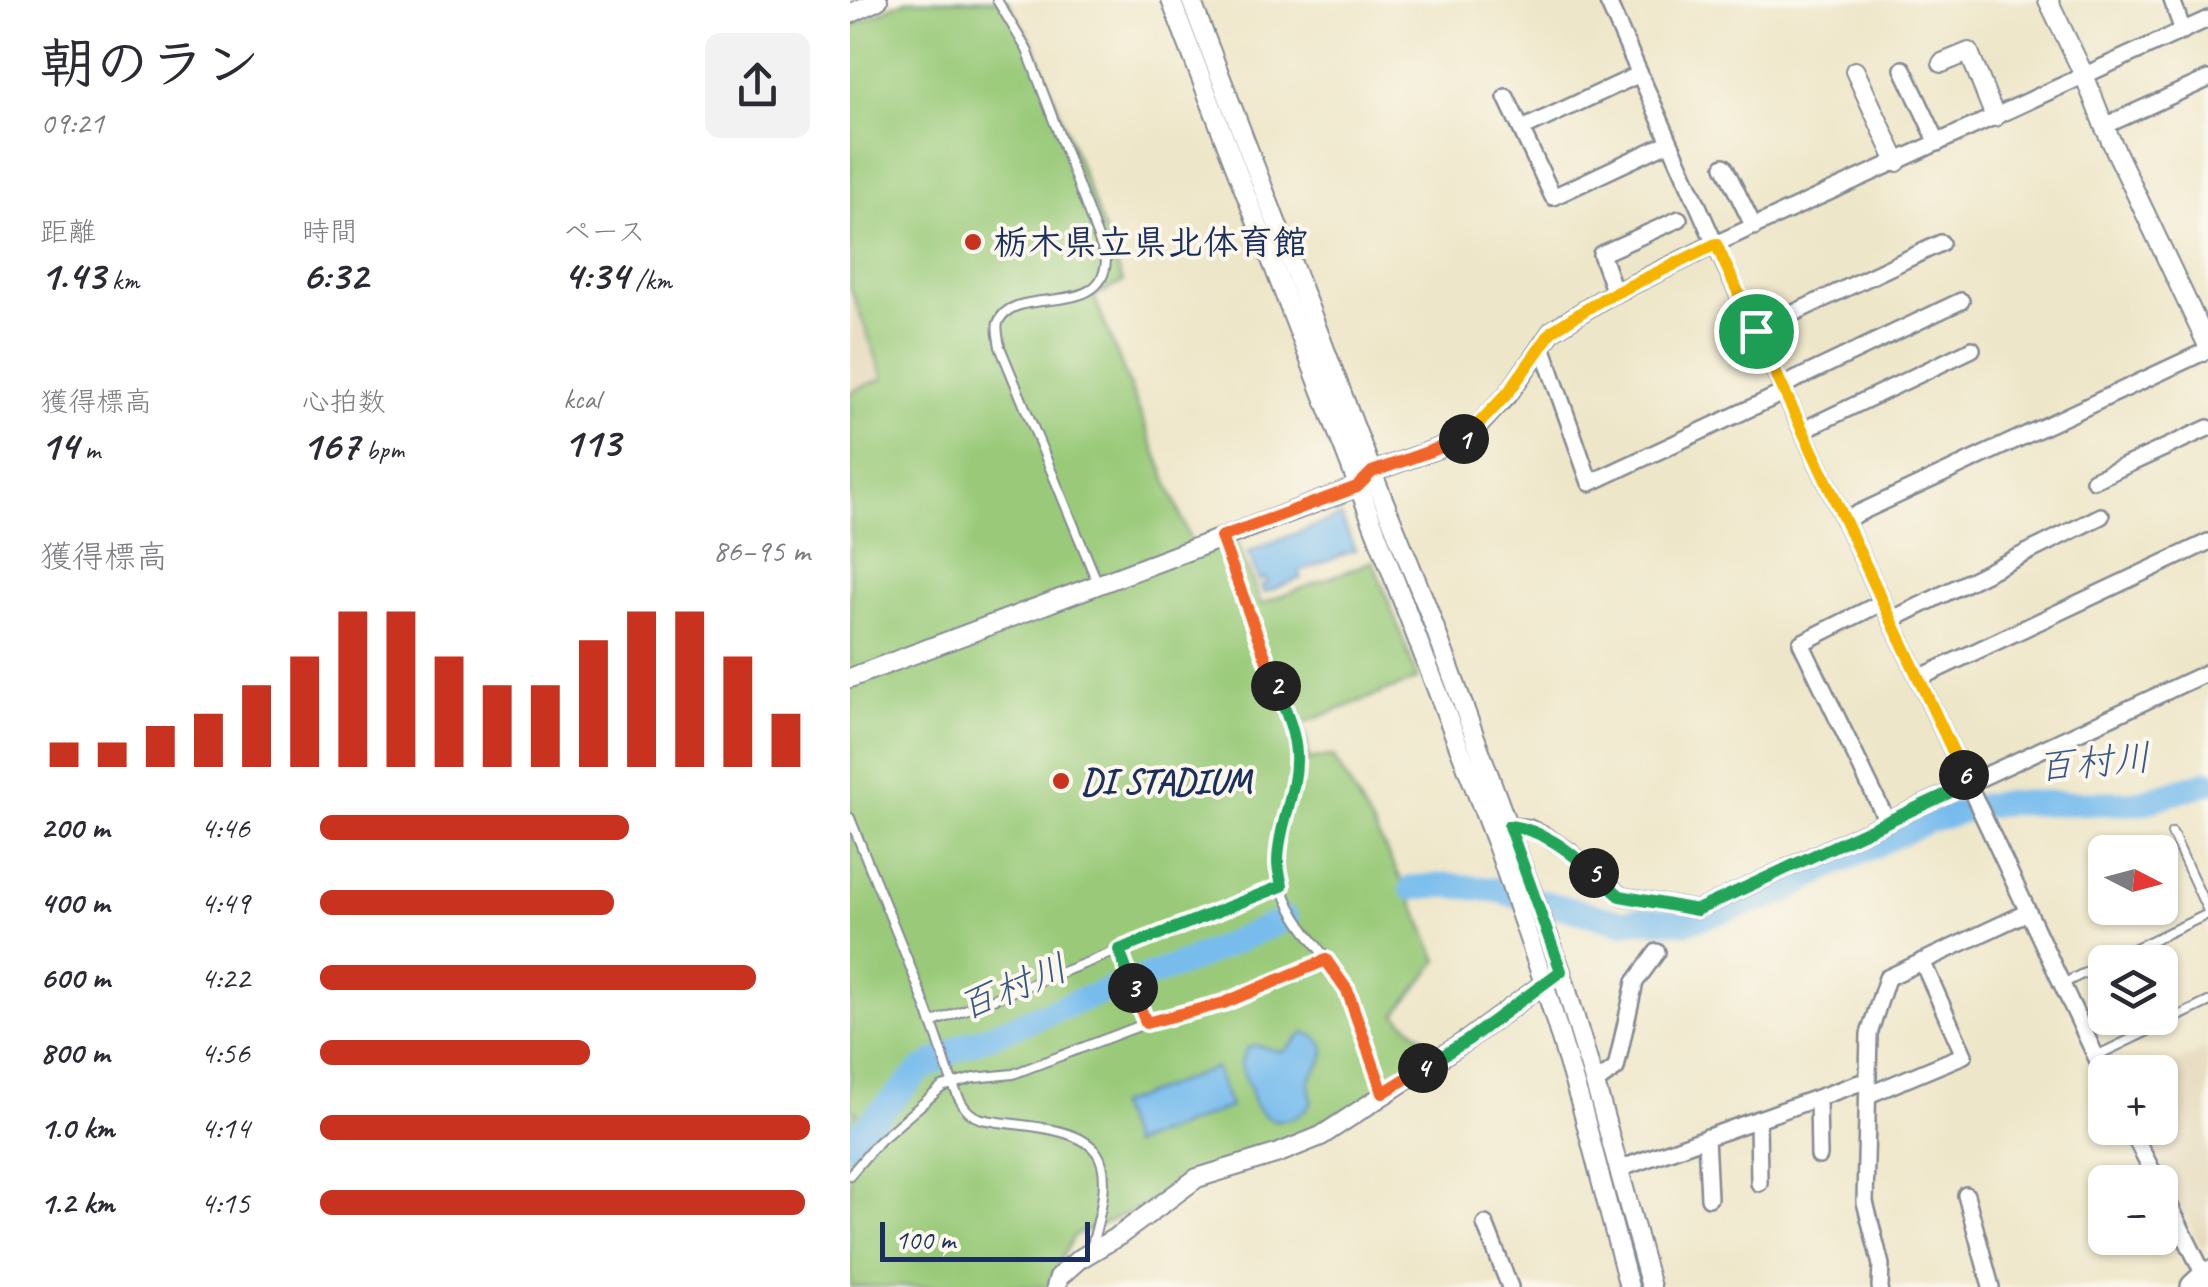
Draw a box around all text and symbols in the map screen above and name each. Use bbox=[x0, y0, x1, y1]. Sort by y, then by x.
text: 朝のラン bbox=[40, 29, 260, 99]
button: share bbox=[705, 33, 810, 138]
text: 09:21 bbox=[40, 102, 104, 143]
text: 距離 bbox=[40, 214, 96, 249]
text: 時間 bbox=[302, 214, 358, 249]
text: ペース bbox=[563, 214, 646, 249]
place label: 栃木県立県北体育館 bbox=[993, 220, 1308, 265]
marker: 栃木県立県北体育館 bbox=[962, 231, 984, 253]
text: 1.43 bbox=[40, 249, 105, 302]
text: 6:32 bbox=[302, 249, 368, 302]
text: 4:34 bbox=[563, 249, 628, 302]
text: km bbox=[105, 262, 139, 297]
text: /km bbox=[628, 262, 672, 297]
pin bbox=[1714, 289, 1799, 374]
icon: arrive bbox=[1729, 304, 1784, 359]
text: kcal bbox=[563, 381, 600, 416]
text: 獲得標高 bbox=[40, 384, 152, 419]
text: 心拍数 bbox=[302, 384, 386, 419]
pin: 1 bbox=[1439, 414, 1489, 464]
text: 113 bbox=[563, 416, 620, 469]
text: 14 bbox=[40, 419, 78, 472]
text: 167 bbox=[302, 419, 359, 472]
text: 1 bbox=[1458, 421, 1470, 456]
text: m bbox=[78, 432, 100, 467]
text: bpm bbox=[359, 432, 404, 467]
text: 86–95 m bbox=[712, 530, 810, 571]
text: 獲得標高 bbox=[40, 536, 168, 577]
pin: 2 bbox=[1251, 661, 1301, 711]
text: 2 bbox=[1270, 668, 1282, 703]
water label: 百村川 bbox=[2035, 734, 2153, 790]
pin: 6 bbox=[1939, 750, 1989, 800]
text: 6 bbox=[1957, 757, 1971, 792]
place label: DI STADIUM bbox=[1081, 759, 1254, 804]
marker: DI STADIUM bbox=[1050, 770, 1072, 792]
text: 200 m bbox=[40, 807, 109, 848]
text: 4:46 bbox=[200, 807, 250, 848]
north arrow bbox=[2088, 835, 2178, 925]
map controls bbox=[2088, 835, 2178, 1255]
pin: 5 bbox=[1569, 848, 1619, 898]
text: 5 bbox=[1588, 855, 1600, 890]
text: 400 m bbox=[40, 882, 109, 923]
text: 4:49 bbox=[200, 882, 250, 923]
water label: 百村川 bbox=[951, 944, 1075, 1030]
button: layers bbox=[2088, 945, 2178, 1035]
text: 600 m bbox=[40, 957, 110, 998]
text: 4:22 bbox=[200, 957, 250, 998]
pin: 3 bbox=[1108, 963, 1158, 1013]
text: 3 bbox=[1127, 970, 1139, 1005]
text: 800 m bbox=[40, 1032, 109, 1073]
text: 4:56 bbox=[200, 1032, 250, 1073]
pin: 4 bbox=[1398, 1043, 1448, 1093]
text: 4 bbox=[1417, 1050, 1429, 1085]
button: + bbox=[2088, 1055, 2178, 1145]
text: 1.0 km bbox=[40, 1107, 114, 1148]
text: 4:14 bbox=[200, 1107, 250, 1148]
button: − bbox=[2088, 1165, 2178, 1255]
text: 1.2 km bbox=[40, 1182, 114, 1223]
text: 4:15 bbox=[200, 1182, 250, 1223]
scale bar bbox=[880, 1217, 1090, 1262]
text: 100 m bbox=[895, 1222, 955, 1257]

